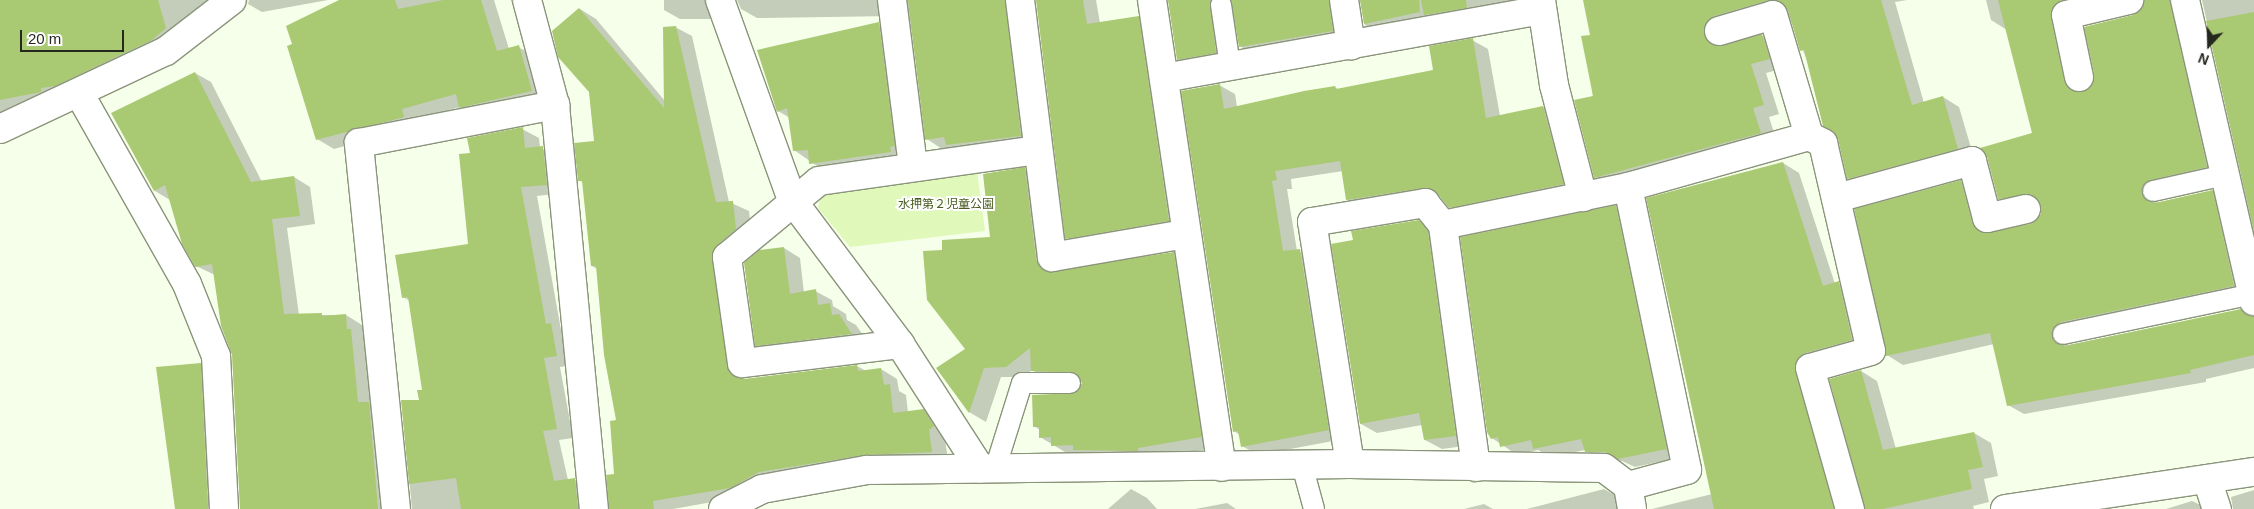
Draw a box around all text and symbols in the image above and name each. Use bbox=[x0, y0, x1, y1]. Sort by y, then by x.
scale bar bbox=[22, 20, 126, 52]
north arrow bbox=[2184, 20, 2234, 70]
text: 20 m bbox=[28, 30, 61, 47]
text: N bbox=[2196, 50, 2211, 68]
park label: 水押第２児童公園 bbox=[898, 198, 994, 212]

